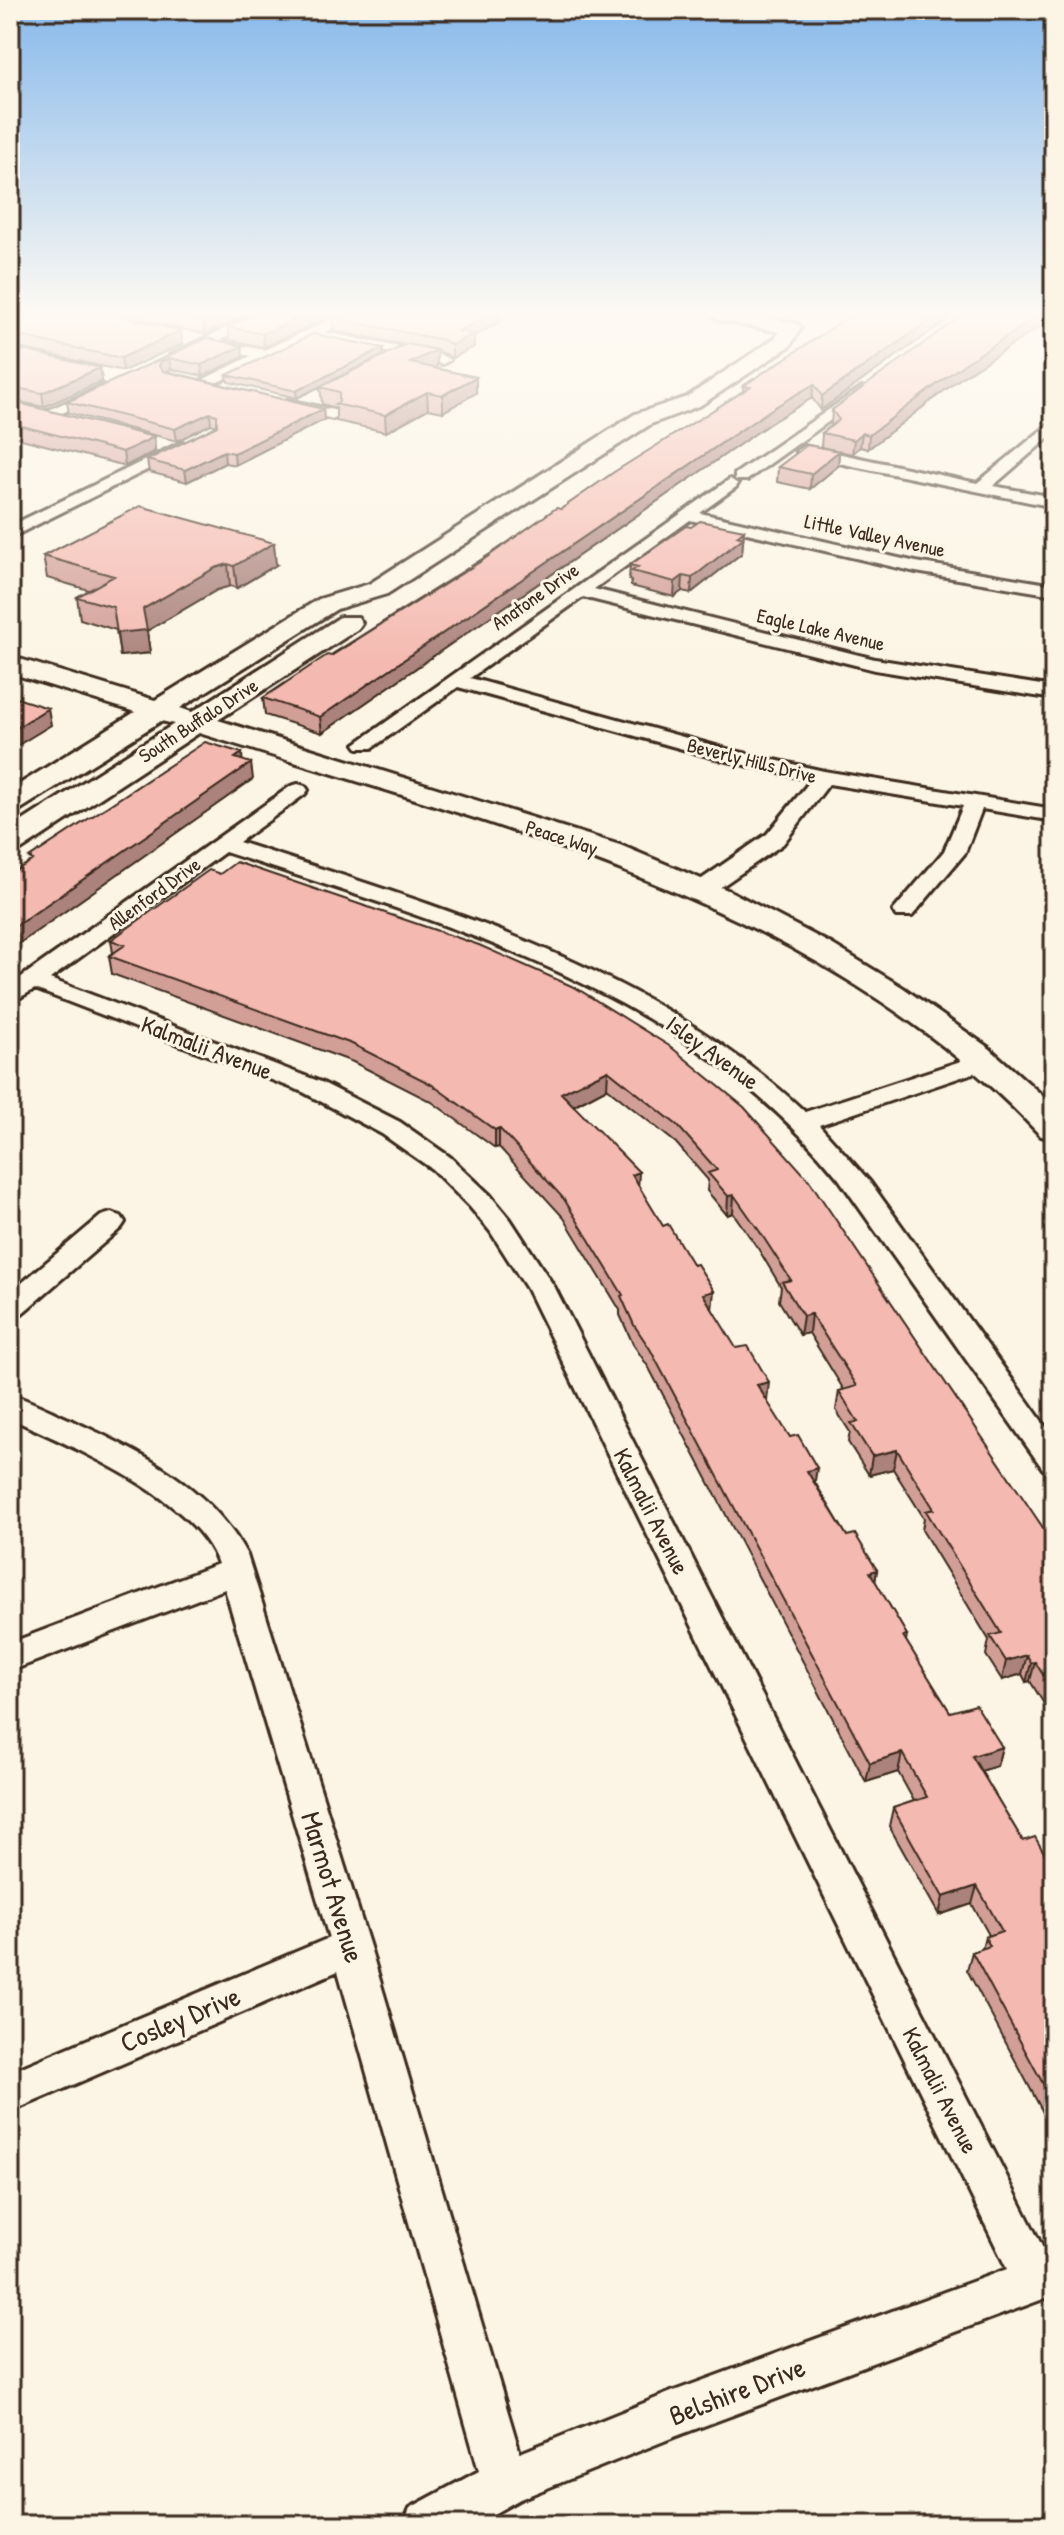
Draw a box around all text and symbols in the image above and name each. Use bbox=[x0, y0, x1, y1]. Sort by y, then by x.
street label: Little Valley Avenue bbox=[802, 507, 948, 563]
street label: Anatone Drive bbox=[486, 556, 584, 636]
street label: Eagle Lake Avenue bbox=[754, 601, 888, 657]
street label: South Buffalo Drive bbox=[133, 671, 263, 769]
street label: Beverly Hills Drive bbox=[684, 731, 820, 789]
street label: Peace Way bbox=[522, 813, 602, 861]
street label: Allenford Drive bbox=[102, 850, 206, 936]
street label: Kalmalii Avenue bbox=[137, 1007, 277, 1087]
street label: Isley Avenue bbox=[660, 1008, 766, 1097]
street label: Kalmalii Avenue bbox=[607, 1442, 698, 1580]
street label: Marmot Avenue bbox=[292, 1807, 374, 1967]
street label: Cosley Drive bbox=[114, 1977, 246, 2061]
street label: Kalmalii Avenue bbox=[896, 2021, 987, 2159]
street label: Belshire Drive bbox=[664, 2348, 810, 2434]

